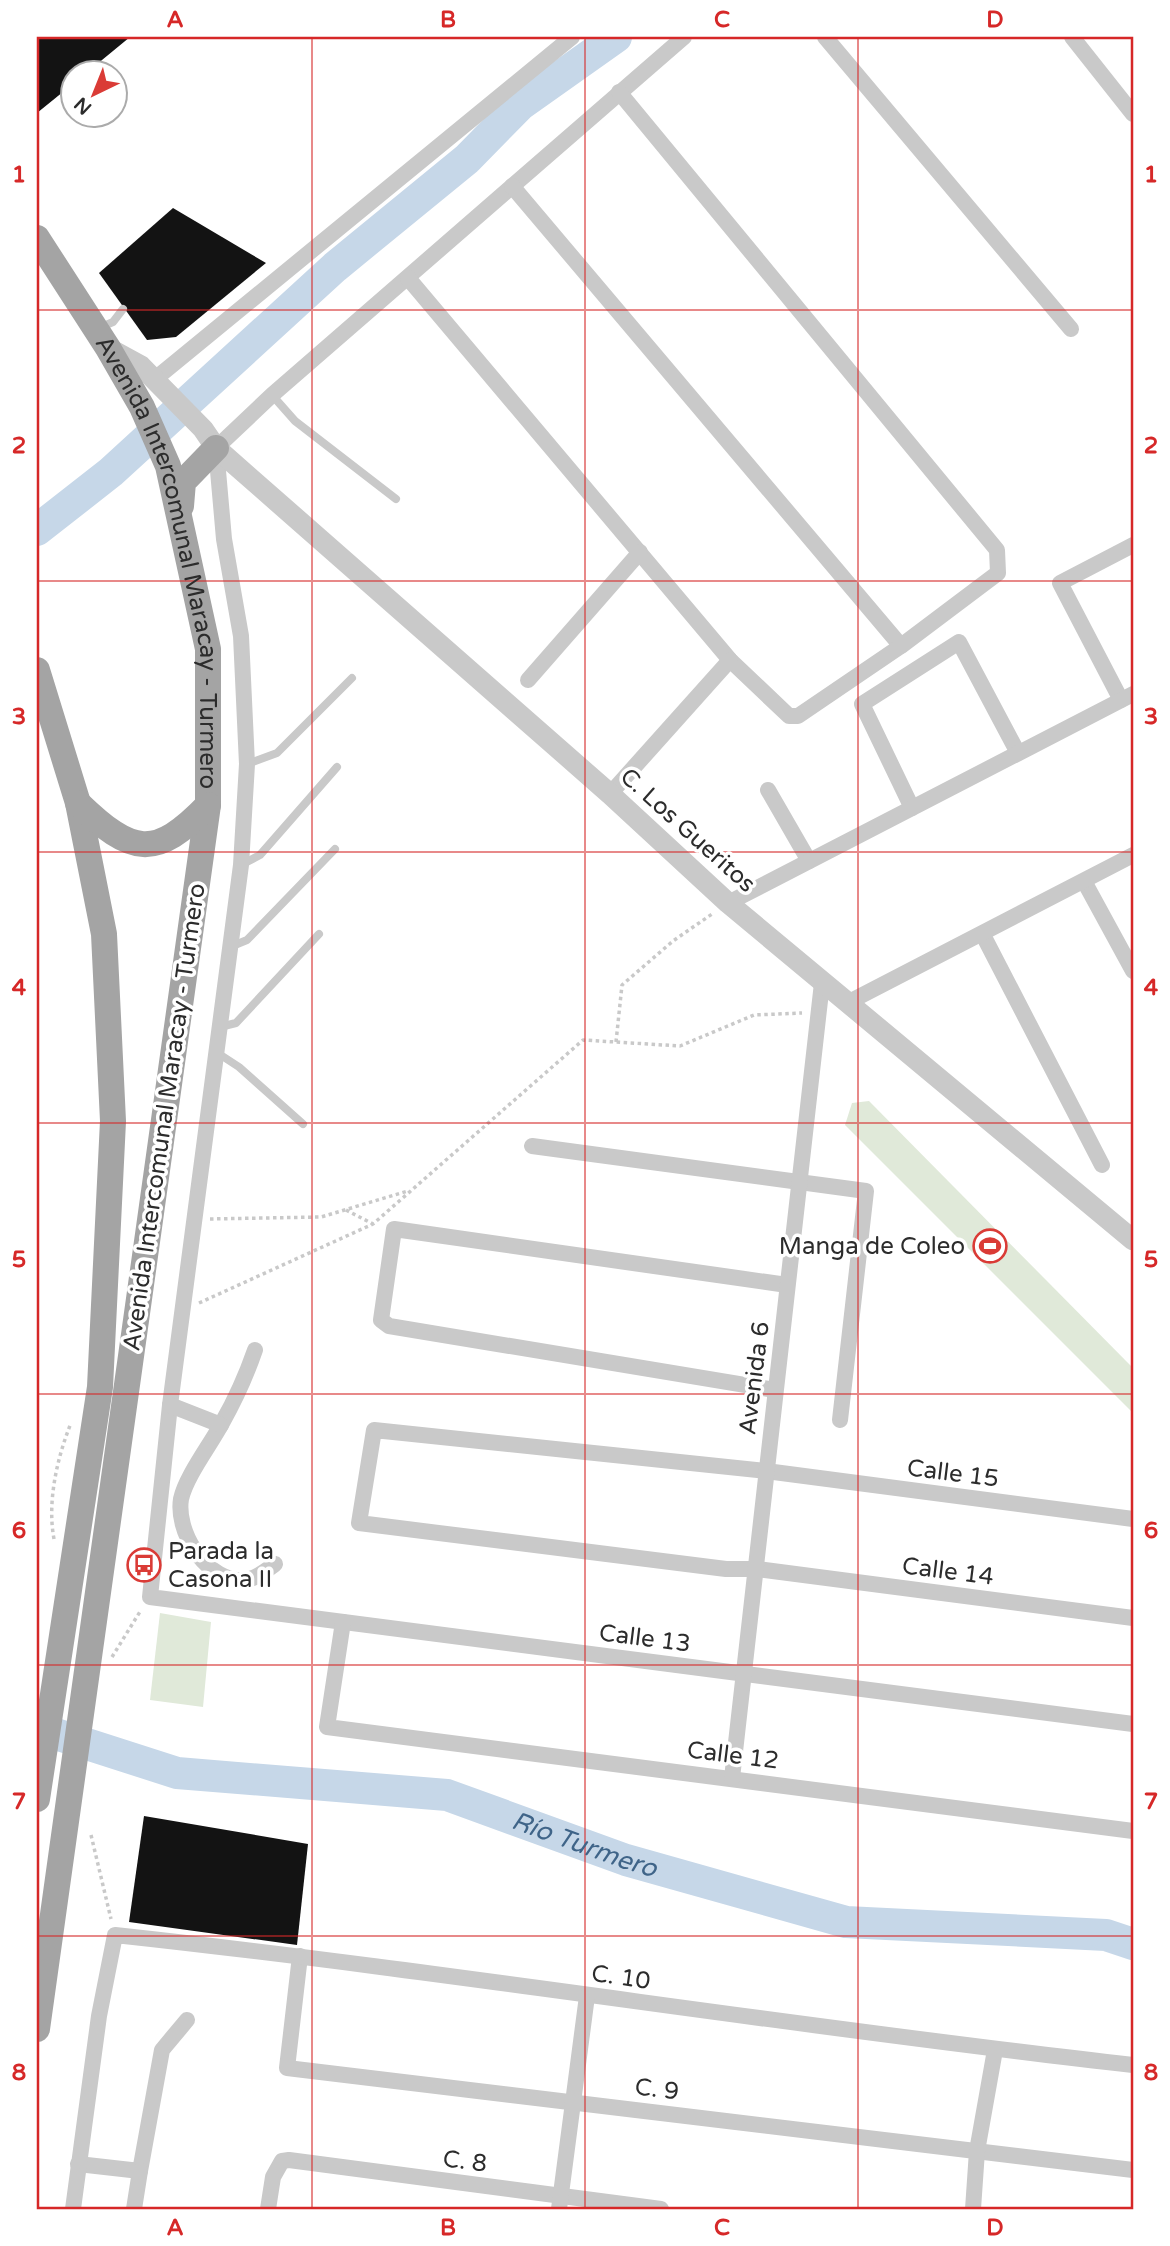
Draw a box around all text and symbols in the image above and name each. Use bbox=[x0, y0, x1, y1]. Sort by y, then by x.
text: A bbox=[166, 6, 184, 34]
text: B bbox=[440, 6, 456, 34]
text: C bbox=[714, 6, 730, 34]
text: D bbox=[986, 6, 1004, 34]
north arrow bbox=[60, 60, 130, 130]
text: N bbox=[70, 92, 96, 119]
text: 1 bbox=[12, 161, 26, 189]
text: 1 bbox=[1144, 161, 1158, 189]
street label: Avenida Intercomunal Maracay - Turmero bbox=[89, 330, 222, 789]
text: 2 bbox=[12, 432, 26, 460]
text: 2 bbox=[1144, 432, 1158, 460]
text: 3 bbox=[12, 703, 26, 731]
text: 3 bbox=[1144, 703, 1158, 731]
street label: C. Los Gueritos bbox=[614, 762, 761, 899]
street label: Avenida Intercomunal Maracay - Turmero bbox=[117, 881, 212, 1353]
text: 4 bbox=[12, 974, 27, 1002]
text: 4 bbox=[1144, 974, 1159, 1002]
sports icon: Manga de Coleo bbox=[971, 1227, 1009, 1265]
place label: Manga de Coleo bbox=[779, 1232, 965, 1261]
text: 5 bbox=[12, 1246, 26, 1274]
text: 5 bbox=[1144, 1246, 1158, 1274]
street label: Avenida 6 bbox=[733, 1320, 776, 1436]
street label: Calle 15 bbox=[905, 1453, 1000, 1493]
text: 6 bbox=[12, 1517, 26, 1545]
text: 6 bbox=[1144, 1517, 1158, 1545]
place label: Parada la Casona II bbox=[168, 1537, 274, 1594]
bus stop icon: Parada la Casona II bbox=[125, 1546, 163, 1584]
street label: Calle 14 bbox=[900, 1551, 995, 1591]
street label: Calle 13 bbox=[597, 1618, 692, 1658]
street label: Calle 12 bbox=[685, 1735, 780, 1775]
text: 7 bbox=[12, 1788, 26, 1816]
text: 7 bbox=[1144, 1788, 1158, 1816]
water label: Río Turmero bbox=[508, 1805, 661, 1884]
street label: C. 10 bbox=[590, 1959, 652, 1996]
text: 8 bbox=[12, 2059, 26, 2087]
text: 8 bbox=[1144, 2059, 1158, 2087]
street label: C. 9 bbox=[633, 2072, 681, 2107]
street label: C. 8 bbox=[441, 2144, 489, 2179]
text: A bbox=[166, 2214, 184, 2242]
text: B bbox=[440, 2214, 456, 2242]
text: C bbox=[714, 2214, 730, 2242]
text: D bbox=[986, 2214, 1004, 2242]

